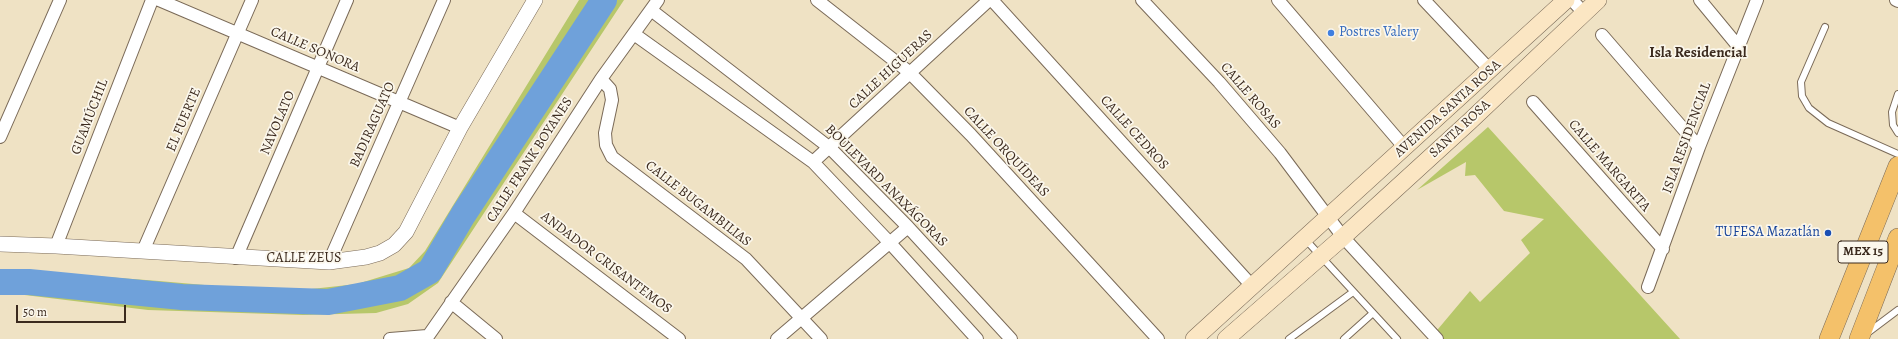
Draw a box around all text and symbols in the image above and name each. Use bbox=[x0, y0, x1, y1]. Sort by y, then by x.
street label: CALLE SONORA bbox=[268, 24, 362, 76]
place label: Postres Valery bbox=[1339, 25, 1419, 41]
street label: CALLE HIGUERAS bbox=[846, 27, 936, 113]
marker: Postres Valery bbox=[1326, 28, 1336, 38]
district label: Isla Residencial bbox=[1649, 44, 1747, 62]
street label: AVENIDA SANTA ROSA bbox=[1391, 57, 1505, 161]
street label: CALLE ROSAS bbox=[1217, 59, 1283, 133]
street label: GUAMÚCHIL bbox=[68, 77, 112, 157]
street label: BADIRAGUATO bbox=[347, 80, 399, 170]
street label: ISLA RESIDENCIAL bbox=[1659, 80, 1715, 196]
street label: EL FUERTE bbox=[163, 86, 205, 154]
street label: NAVOLATO bbox=[257, 89, 299, 157]
street label: CALLE CEDROS bbox=[1096, 92, 1172, 174]
street label: CALLE FRANK BOYANES bbox=[483, 94, 577, 226]
street label: SANTA ROSA bbox=[1426, 96, 1494, 162]
street label: CALLE ORQUÍDEAS bbox=[960, 103, 1052, 201]
street label: CALLE MARGARITA bbox=[1564, 117, 1654, 215]
street label: BOULEVARD ANAXÁGORAS bbox=[821, 121, 951, 251]
street label: CALLE BUGAMBILIAS bbox=[642, 157, 754, 251]
street label: ANDADOR CRISANTEMOS bbox=[537, 208, 675, 318]
place label: TUFESA Mazatlán bbox=[1716, 225, 1820, 241]
marker: TUFESA Mazatlán bbox=[1823, 228, 1833, 238]
road number: MEX 15 bbox=[1838, 241, 1888, 263]
street label: CALLE ZEUS bbox=[267, 251, 341, 267]
scale bar bbox=[18, 297, 128, 323]
text: 50 m bbox=[23, 304, 47, 320]

